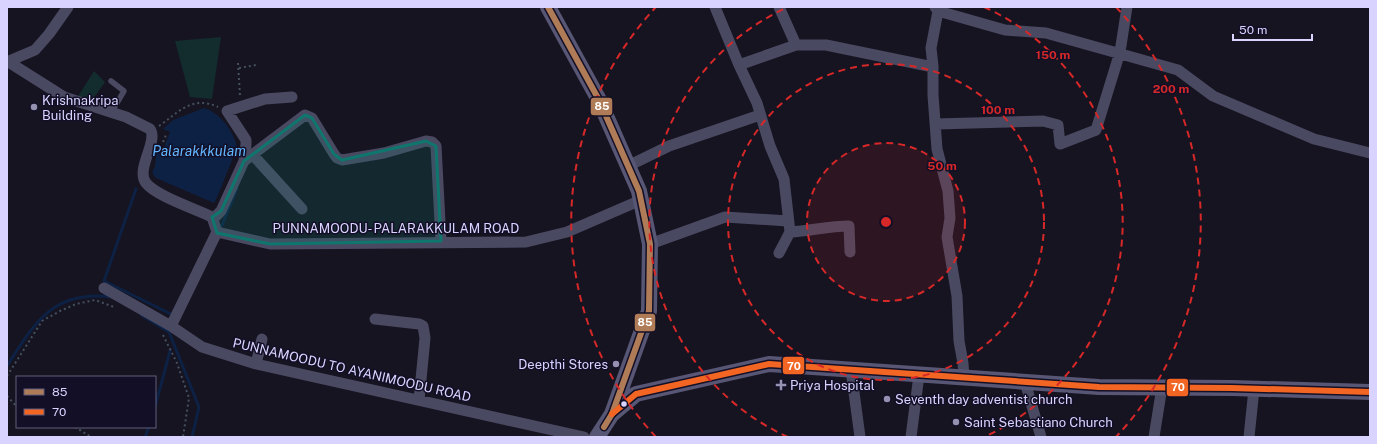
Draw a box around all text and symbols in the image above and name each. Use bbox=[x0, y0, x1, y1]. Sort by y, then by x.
scale bar bbox=[1233, 16, 1312, 42]
text: 50 m bbox=[1239, 23, 1267, 37]
text: 150 m bbox=[1036, 48, 1070, 62]
text: 200 m bbox=[1153, 82, 1189, 96]
place label: Krishnakripa Building bbox=[42, 93, 118, 123]
line badge: 85 bbox=[590, 97, 613, 116]
text: 85 bbox=[595, 100, 609, 112]
marker: Krishnakripa Building bbox=[29, 102, 39, 112]
text: 100 m bbox=[981, 103, 1015, 117]
water label: Palarakkkulam bbox=[152, 143, 246, 159]
text: 50 m bbox=[927, 159, 957, 173]
centre of rings bbox=[879, 215, 893, 229]
street label: PUNNAMOODU- PALARAKKULAM ROAD bbox=[273, 221, 519, 236]
line badge: 85 bbox=[634, 313, 656, 332]
text: 85 bbox=[638, 316, 652, 328]
street label: PUNNAMOODU TO AYANIMOODU ROAD bbox=[231, 335, 473, 405]
line badge: 70 bbox=[782, 356, 805, 375]
place label: Deepthi Stores bbox=[518, 357, 608, 372]
marker: Deepthi Stores bbox=[611, 359, 621, 369]
text: 70 bbox=[787, 360, 801, 372]
legend bbox=[16, 376, 156, 428]
place label: Priya Hospital bbox=[790, 378, 875, 393]
line badge: 70 bbox=[1166, 378, 1189, 397]
marker: Priya Hospital bbox=[775, 379, 787, 391]
text: 70 bbox=[1171, 381, 1185, 393]
text: 85 bbox=[52, 385, 68, 399]
place label: Seventh day adventist church bbox=[895, 392, 1073, 407]
marker: Seventh day adventist church bbox=[882, 394, 892, 404]
unlabelled marker bbox=[619, 399, 629, 409]
text: 70 bbox=[52, 405, 66, 419]
place label: Saint Sebastiano Church bbox=[964, 415, 1113, 430]
marker: Saint Sebastiano Church bbox=[951, 417, 961, 427]

